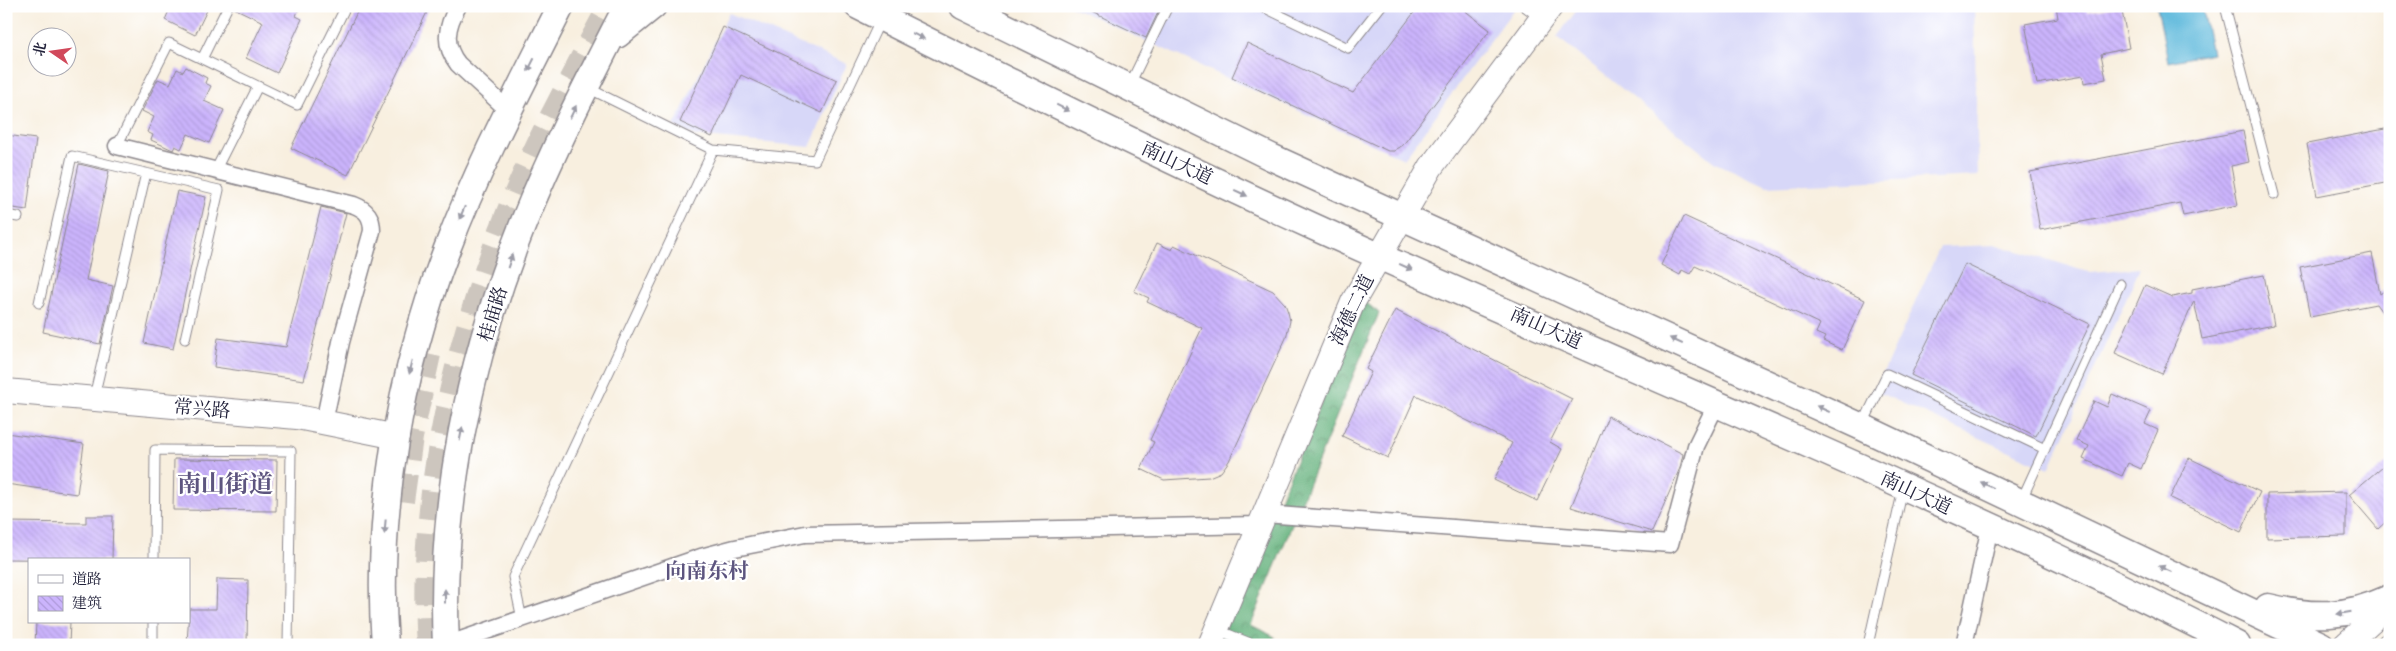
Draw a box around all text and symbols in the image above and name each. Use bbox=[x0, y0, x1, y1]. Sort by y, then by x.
north arrow bbox=[28, 28, 78, 78]
one-way arrow bbox=[910, 32, 925, 40]
text: 北 bbox=[30, 40, 51, 58]
one-way arrow bbox=[527, 58, 535, 73]
one-way arrow bbox=[1056, 104, 1070, 112]
one-way arrow bbox=[569, 105, 577, 119]
street label: 南山大道 bbox=[1137, 136, 1217, 190]
one-way arrow bbox=[1234, 188, 1249, 197]
one-way arrow bbox=[458, 205, 465, 220]
one-way arrow bbox=[507, 254, 514, 269]
one-way arrow bbox=[1399, 263, 1413, 271]
street label: 海德二道 bbox=[1325, 271, 1379, 349]
street label: 桂庙路 bbox=[473, 283, 513, 345]
street label: 南山大道 bbox=[1506, 302, 1586, 354]
one-way arrow bbox=[1669, 337, 1683, 345]
one-way arrow bbox=[407, 359, 415, 374]
street label: 常兴路 bbox=[173, 395, 231, 423]
one-way arrow bbox=[1816, 405, 1830, 413]
one-way arrow bbox=[457, 427, 465, 442]
street label: 南山大道 bbox=[1876, 466, 1956, 520]
district label: 南山街道 bbox=[177, 470, 273, 500]
one-way arrow bbox=[1979, 481, 1994, 489]
one-way arrow bbox=[381, 519, 389, 535]
legend bbox=[28, 558, 190, 624]
district label: 向南东村 bbox=[665, 559, 749, 585]
one-way arrow bbox=[2158, 565, 2172, 573]
text: 道路 bbox=[72, 570, 102, 589]
one-way arrow bbox=[441, 588, 449, 604]
text: 建筑 bbox=[72, 594, 102, 613]
one-way arrow bbox=[2335, 609, 2351, 617]

